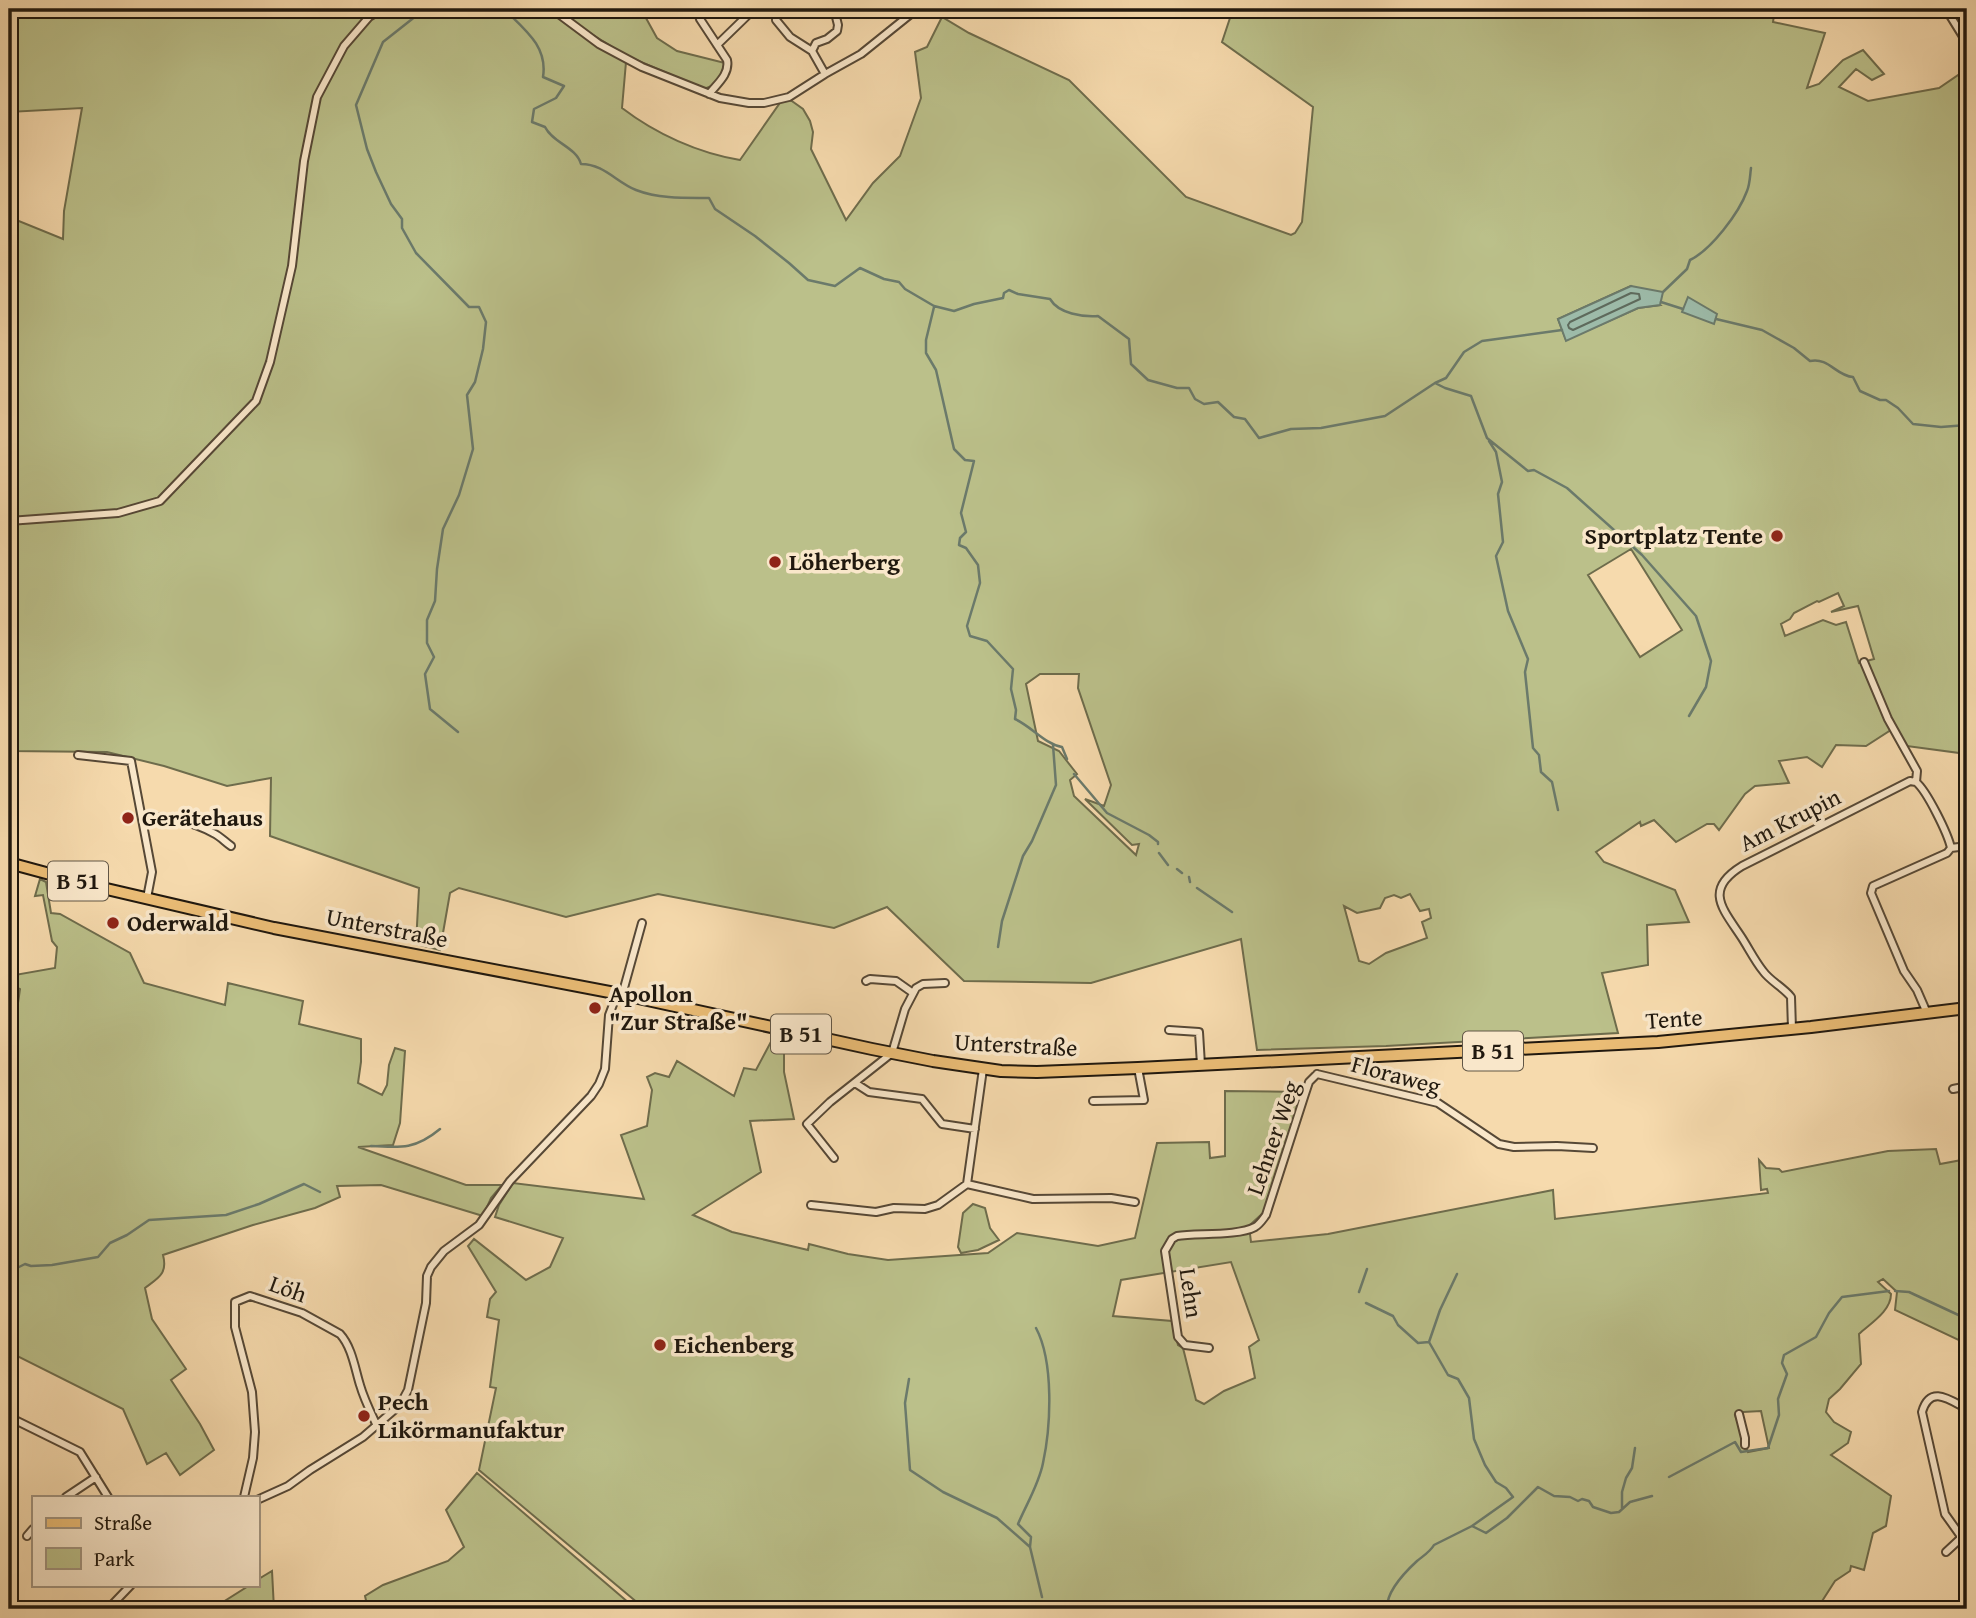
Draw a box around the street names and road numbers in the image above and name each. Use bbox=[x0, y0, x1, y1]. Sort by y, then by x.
street label: Am Krupin bbox=[1733, 779, 1847, 860]
road number: B 51 bbox=[48, 862, 108, 900]
street label: Unterstraße bbox=[323, 899, 451, 956]
street label: Tente bbox=[1644, 999, 1704, 1038]
road number: B 51 bbox=[771, 1015, 831, 1054]
street label: Unterstraße bbox=[954, 1024, 1078, 1065]
road number: B 51 bbox=[1463, 1032, 1523, 1070]
street label: Floraweg bbox=[1348, 1046, 1445, 1103]
street label: Lehner Weg bbox=[1237, 1076, 1308, 1200]
street label: Löh bbox=[265, 1266, 312, 1312]
street label: Lehn bbox=[1171, 1266, 1212, 1321]

